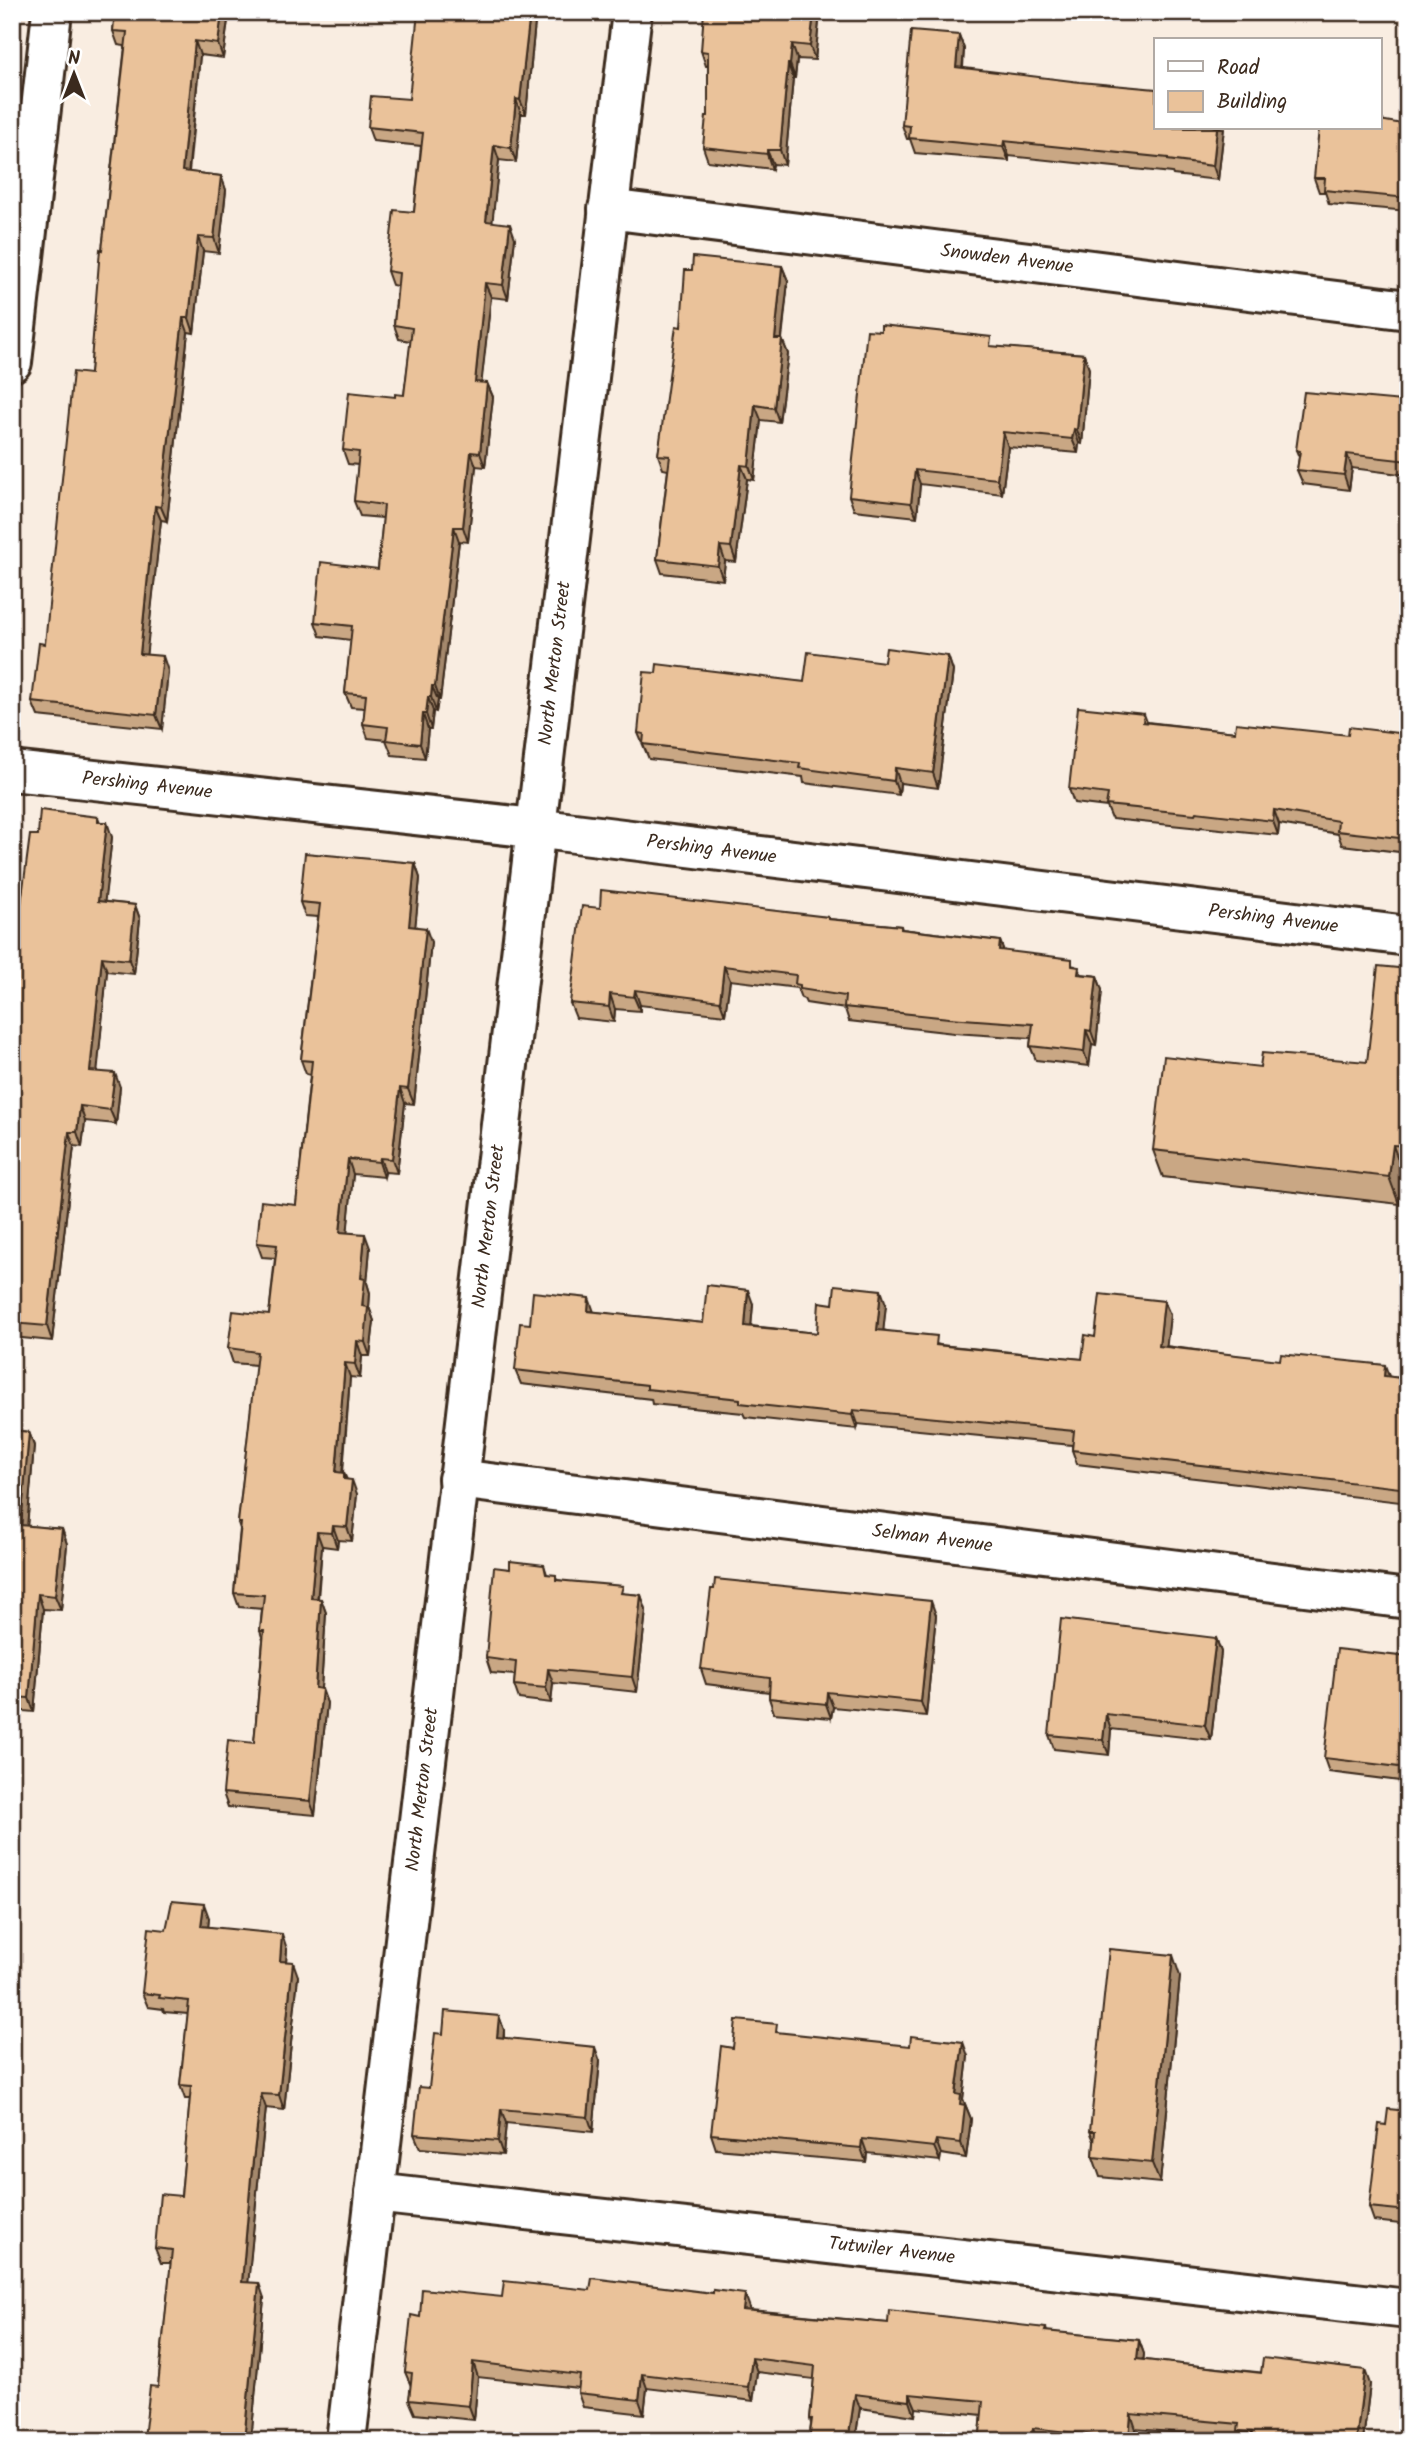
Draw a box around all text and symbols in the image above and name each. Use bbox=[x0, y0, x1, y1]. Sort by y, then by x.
north arrow bbox=[38, 38, 108, 108]
legend bbox=[1154, 38, 1382, 130]
text: N bbox=[68, 44, 80, 74]
text: Road bbox=[1217, 52, 1260, 85]
text: Building bbox=[1217, 86, 1287, 119]
street label: Snowden Avenue bbox=[939, 236, 1075, 283]
street label: North Merton Street bbox=[531, 579, 580, 747]
street label: Pershing Avenue bbox=[81, 764, 214, 808]
street label: Pershing Avenue bbox=[645, 827, 779, 873]
street label: Pershing Avenue bbox=[1207, 896, 1340, 942]
street label: North Merton Street bbox=[464, 1142, 514, 1310]
street label: Selman Avenue bbox=[870, 1516, 995, 1561]
street label: North Merton Street bbox=[398, 1705, 447, 1873]
street label: Tutwiler Avenue bbox=[827, 2229, 957, 2273]

